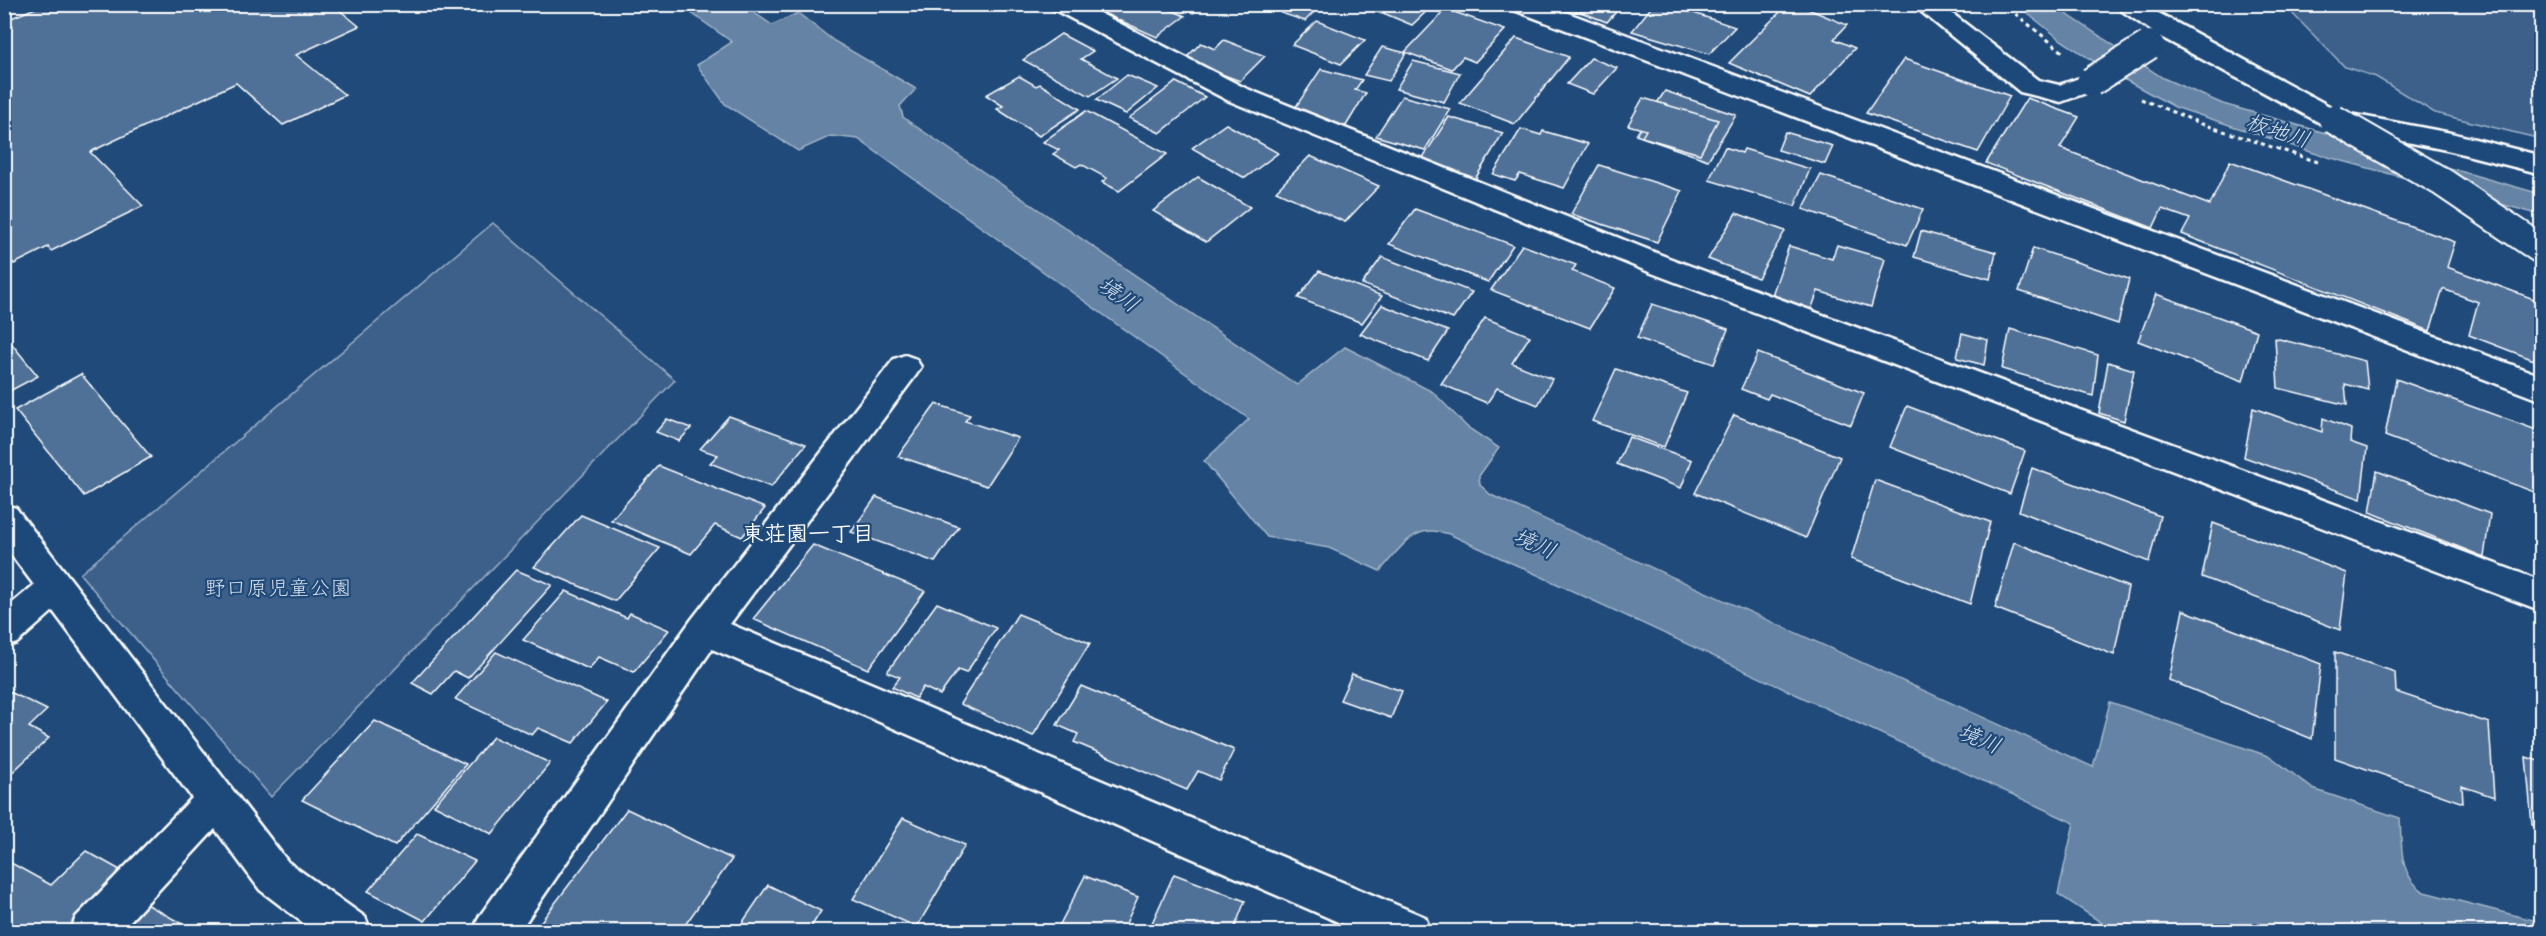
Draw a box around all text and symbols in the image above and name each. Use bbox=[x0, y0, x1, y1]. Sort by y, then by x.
water label: 板地川 bbox=[2240, 102, 2315, 159]
water label: 境川 bbox=[1090, 266, 1148, 323]
district label: 東荘園一丁目 bbox=[742, 514, 874, 553]
water label: 境川 bbox=[1507, 517, 1563, 570]
park label: 野口原児童公園 bbox=[205, 569, 352, 607]
water label: 境川 bbox=[1952, 712, 2008, 765]

